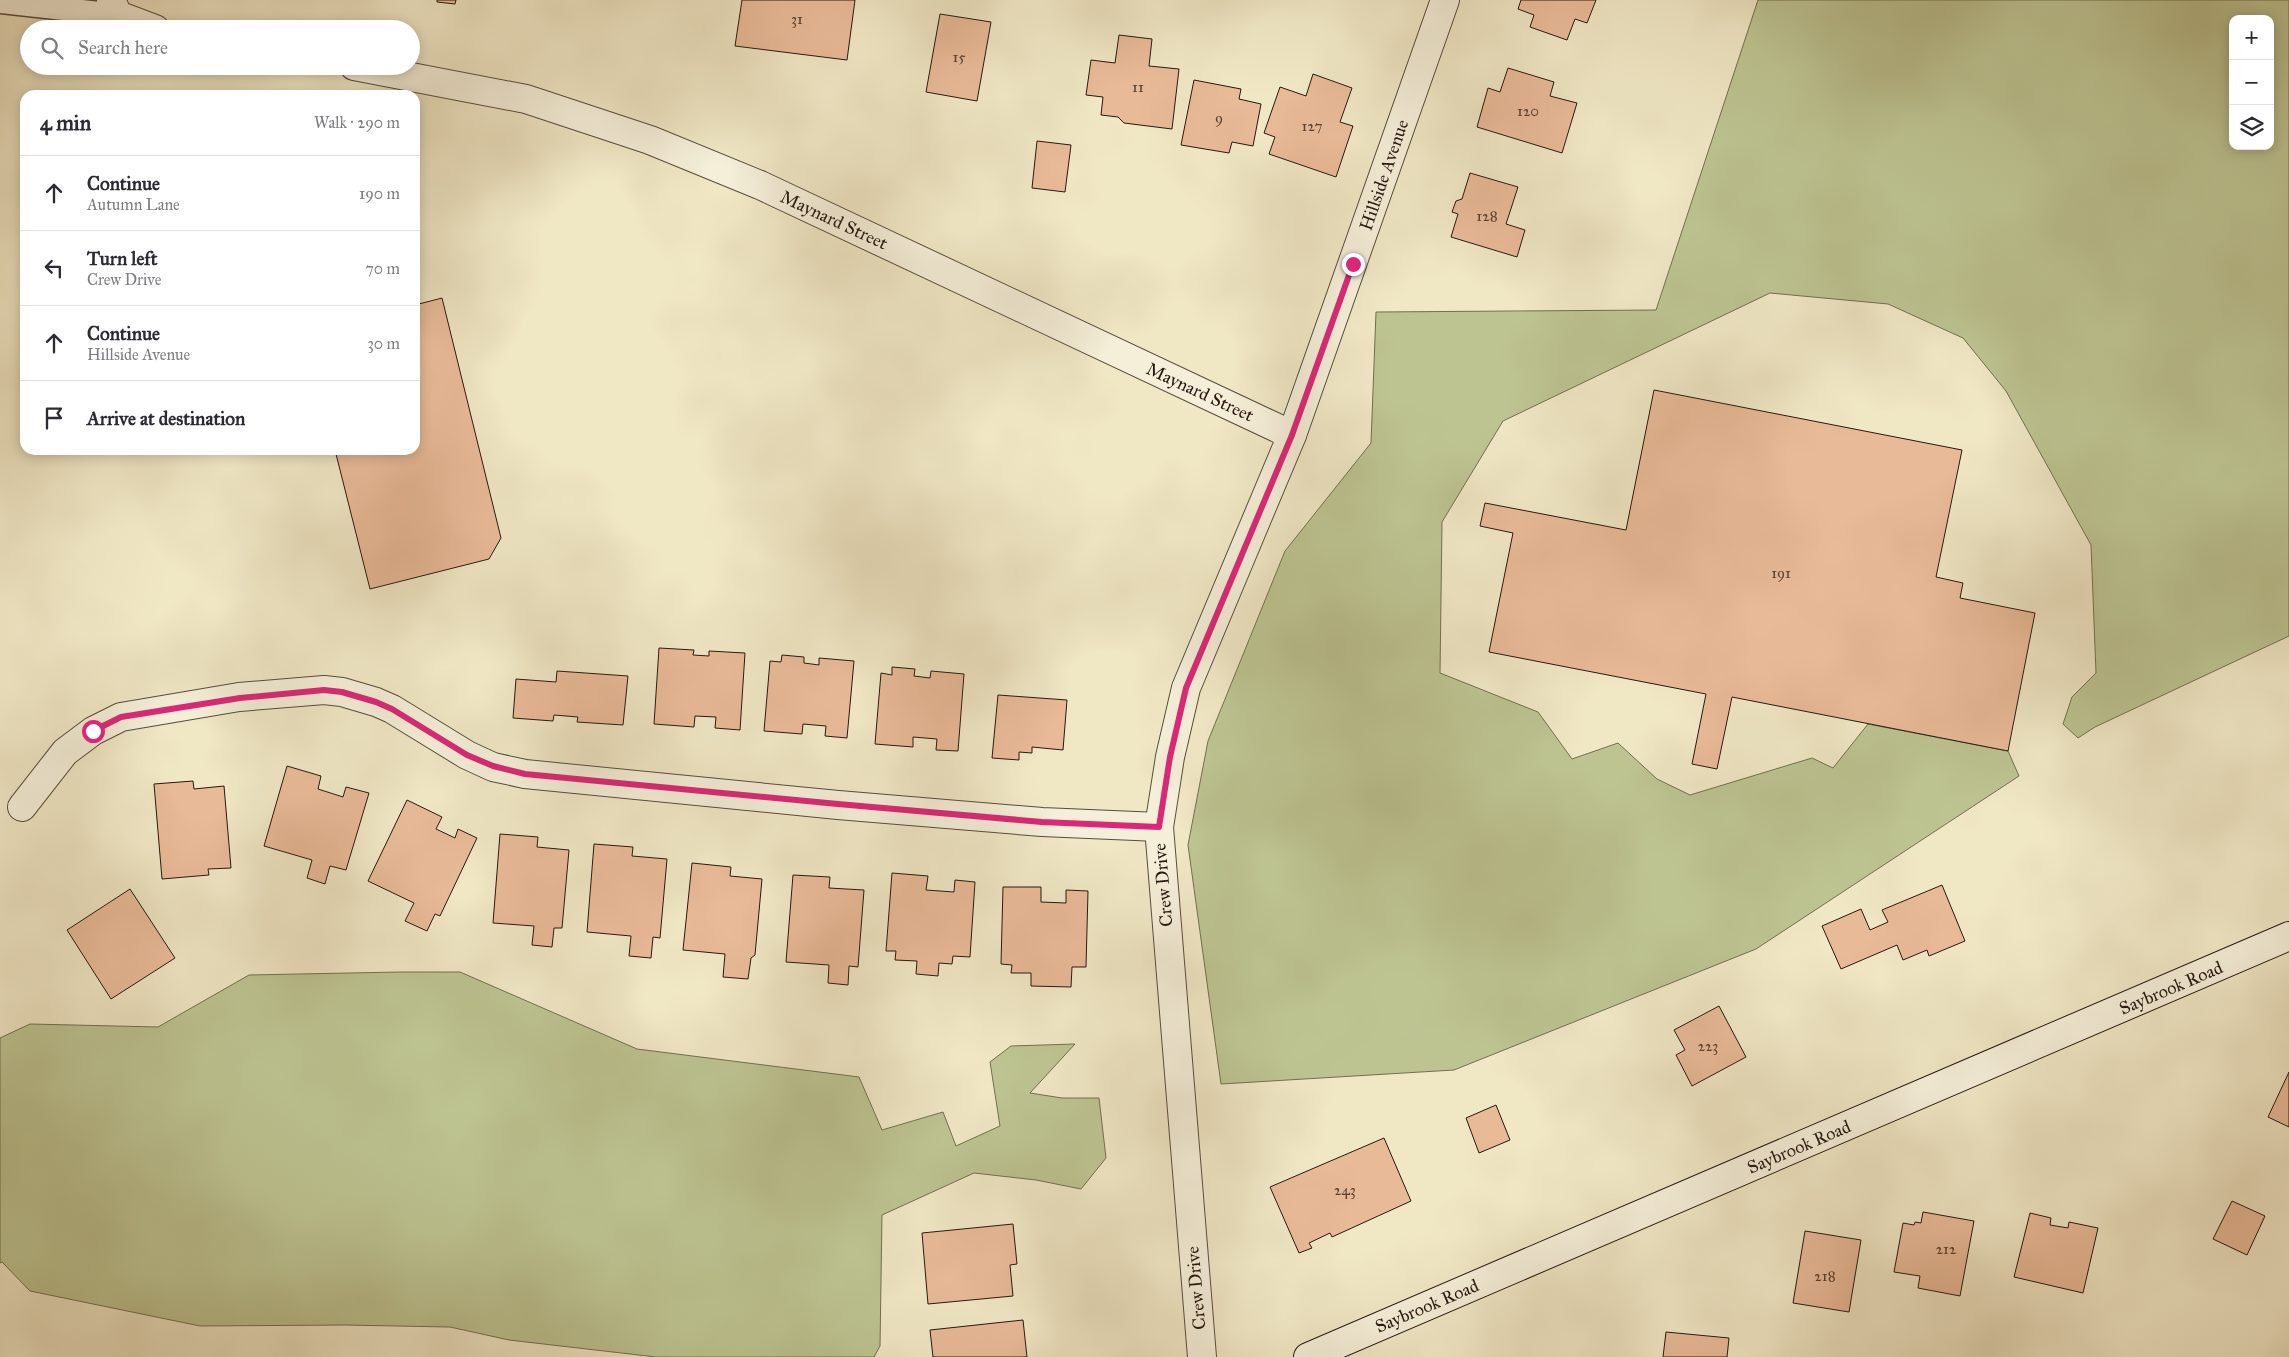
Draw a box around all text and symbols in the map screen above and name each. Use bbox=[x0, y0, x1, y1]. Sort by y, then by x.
house number: 31 bbox=[791, 10, 803, 28]
map controls bbox=[2229, 15, 2274, 150]
button: + bbox=[2229, 15, 2274, 60]
search box bbox=[20, 20, 420, 75]
icon: search bbox=[38, 34, 66, 62]
text: Search here bbox=[78, 36, 168, 59]
house number: 15 bbox=[953, 48, 965, 66]
button: − bbox=[2229, 60, 2274, 105]
house number: 11 bbox=[1132, 78, 1144, 96]
house number: 120 bbox=[1517, 102, 1539, 120]
button: layers bbox=[2229, 105, 2274, 150]
house number: 9 bbox=[1215, 109, 1223, 127]
text: 4 min bbox=[40, 110, 91, 136]
text: Walk · 290 m bbox=[314, 113, 400, 132]
house number: 127 bbox=[1302, 117, 1322, 135]
street label: Hillside Avenue bbox=[1355, 117, 1413, 233]
text: Continue bbox=[87, 172, 160, 195]
icon: ahead bbox=[40, 179, 68, 207]
text: 190 m bbox=[359, 184, 400, 203]
street label: Maynard Street bbox=[777, 186, 892, 255]
text: Autumn Lane bbox=[87, 195, 180, 214]
house number: 128 bbox=[1476, 207, 1498, 225]
text: Turn left bbox=[87, 247, 157, 270]
route end bbox=[1342, 253, 1365, 276]
icon: left bbox=[40, 254, 68, 282]
text: 70 m bbox=[365, 259, 400, 278]
text: Crew Drive bbox=[87, 270, 161, 289]
text: Continue bbox=[87, 322, 160, 345]
icon: ahead bbox=[40, 329, 68, 357]
text: 30 m bbox=[367, 334, 400, 353]
text: Hillside Avenue bbox=[87, 345, 190, 364]
street label: Maynard Street bbox=[1143, 358, 1258, 427]
icon: arrive bbox=[40, 404, 68, 432]
text: Arrive at destination bbox=[87, 407, 245, 430]
house number: 191 bbox=[1771, 564, 1791, 582]
route start bbox=[82, 720, 105, 743]
street label: Crew Drive bbox=[1148, 842, 1178, 928]
street label: Saybrook Road bbox=[2116, 956, 2226, 1020]
house number: 223 bbox=[1698, 1037, 1718, 1055]
street label: Saybrook Road bbox=[1744, 1115, 1854, 1179]
house number: 243 bbox=[1334, 1181, 1356, 1199]
house number: 212 bbox=[1936, 1240, 1957, 1258]
street label: Crew Drive bbox=[1181, 1245, 1211, 1331]
house number: 218 bbox=[1814, 1267, 1836, 1285]
street label: Saybrook Road bbox=[1372, 1274, 1482, 1338]

